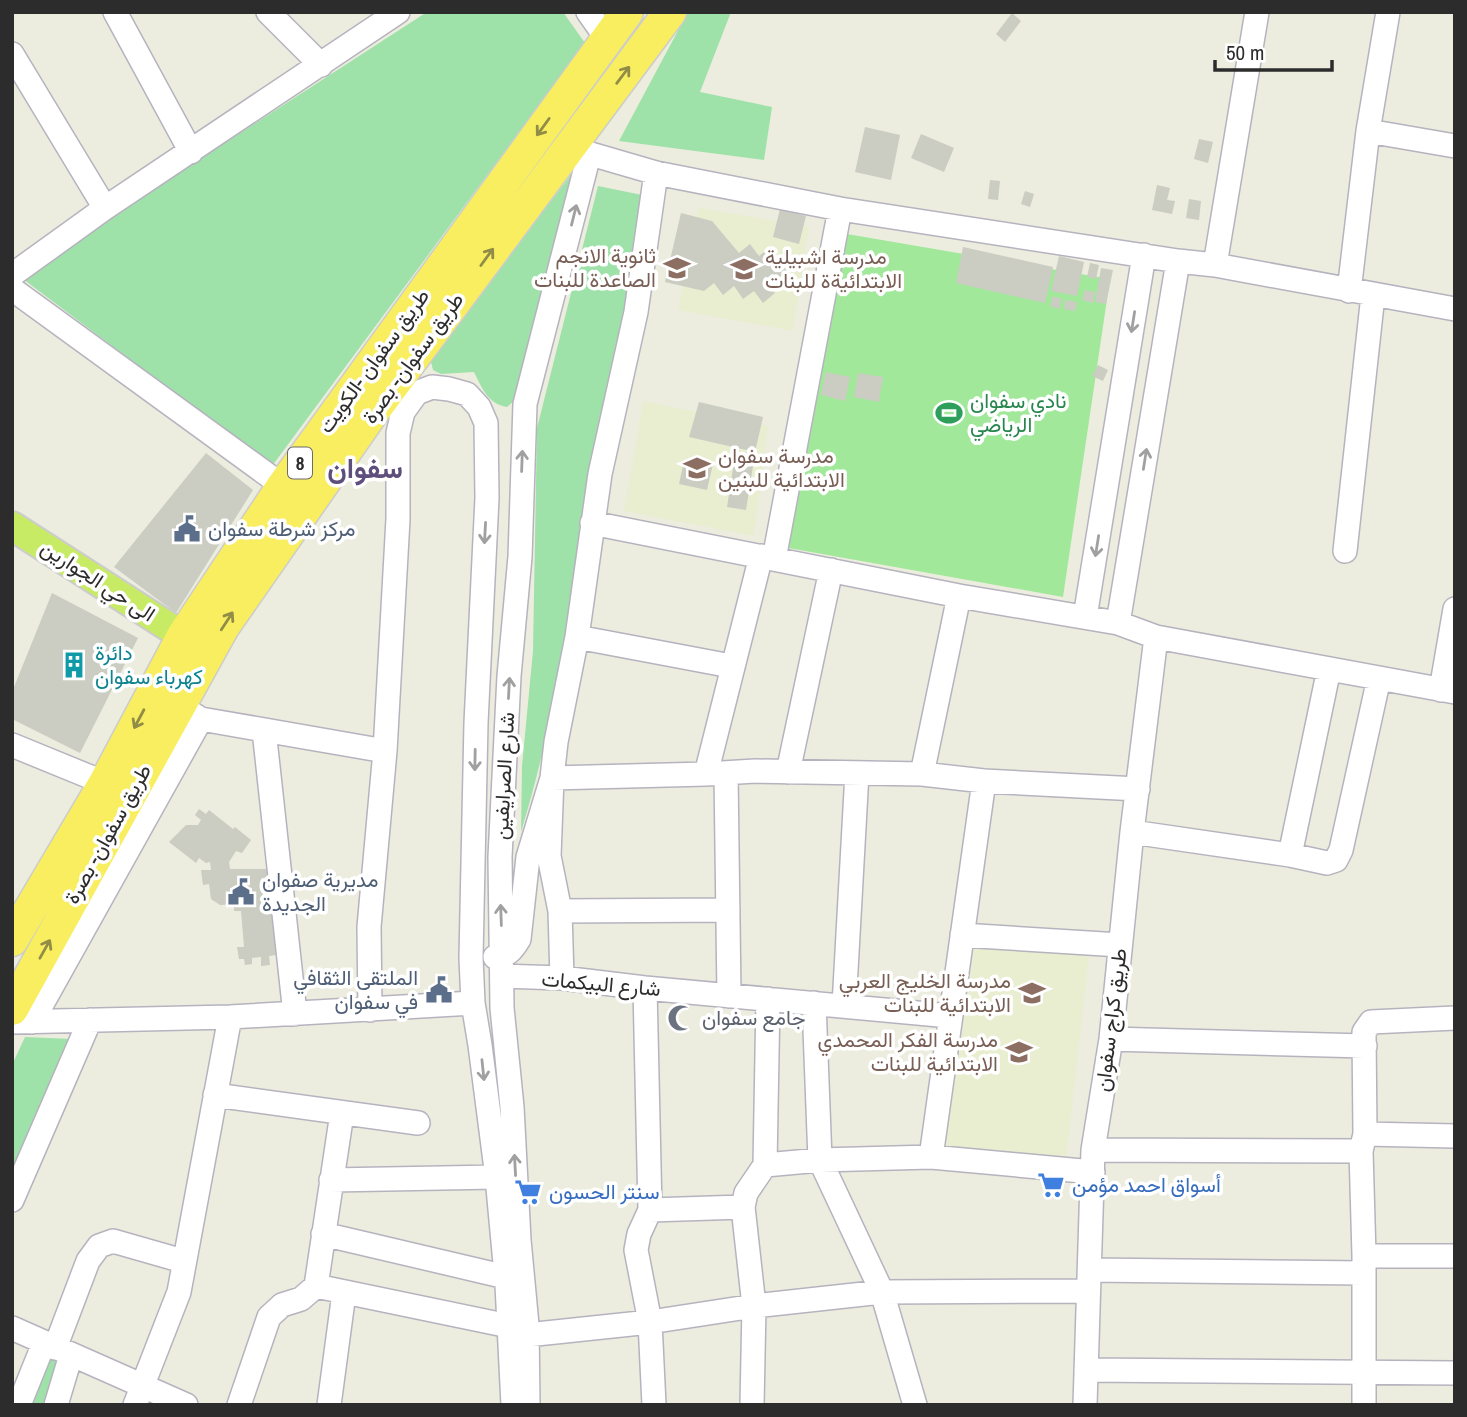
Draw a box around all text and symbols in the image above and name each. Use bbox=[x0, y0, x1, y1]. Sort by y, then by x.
scale bar bbox=[1215, 28, 1332, 72]
text: 50 m bbox=[1226, 38, 1264, 67]
one-way arrow bbox=[615, 65, 630, 84]
one-way arrow bbox=[536, 117, 551, 136]
one-way arrow bbox=[568, 205, 581, 227]
place label: ثانوية الانجم الصاعدة للبنات bbox=[534, 241, 656, 294]
place label: مدرسة اشبيلية الابتدائيةة للبنات bbox=[765, 242, 902, 295]
one-way arrow bbox=[480, 248, 495, 267]
school or university icon: ثانوية الانجم الصاعدة للبنات bbox=[662, 253, 692, 283]
school or university icon: مدرسة اشبيلية الابتدائيةة للبنات bbox=[729, 254, 759, 284]
street label: طريق سفوان -الكويت bbox=[311, 282, 436, 439]
street label: طريق سفوان- بصرة bbox=[355, 286, 470, 429]
one-way arrow bbox=[1126, 310, 1139, 333]
place label: نادي سفوان الرياضي bbox=[970, 386, 1067, 442]
sports icon: نادي سفوان الرياضي bbox=[934, 398, 964, 428]
place label: مدرسة سفوان الابتدائية للبنين bbox=[718, 441, 845, 494]
road number: 8 bbox=[288, 447, 312, 478]
one-way arrow bbox=[1139, 448, 1152, 471]
district label: سفوان bbox=[327, 449, 403, 487]
one-way arrow bbox=[516, 450, 529, 473]
school or university icon: مدرسة سفوان الابتدائية للبنين bbox=[682, 453, 712, 483]
public building icon: مركز شرطة سفوان bbox=[172, 514, 202, 544]
place label: مركز شرطة سفوان bbox=[208, 514, 355, 543]
one-way arrow bbox=[478, 521, 491, 543]
street label: الى حي الجوارين bbox=[34, 533, 161, 631]
one-way arrow bbox=[1090, 535, 1103, 557]
one-way arrow bbox=[220, 612, 234, 632]
place label: دائرة كهرباء سفوان bbox=[95, 638, 203, 691]
building icon: دائرة كهرباء سفوان bbox=[59, 650, 89, 680]
one-way arrow bbox=[502, 677, 515, 700]
one-way arrow bbox=[132, 708, 145, 729]
street label: شارع الصرايفين bbox=[486, 711, 521, 841]
one-way arrow bbox=[468, 748, 482, 771]
street label: طريق سفوان- بصرة bbox=[57, 759, 158, 909]
place label: مديرية صفوان الجديدة bbox=[262, 865, 378, 918]
public building icon: مديرية صفوان الجديدة bbox=[226, 877, 256, 907]
one-way arrow bbox=[494, 904, 508, 927]
one-way arrow bbox=[39, 939, 52, 960]
street label: طريق كراج سفوان bbox=[1087, 946, 1134, 1093]
place label: الملتقى الثقافي في سفوان bbox=[293, 963, 418, 1019]
street label: شارع البيكمات bbox=[540, 964, 662, 1003]
place label: مدرسة الخليج العربي الابتدائية للبنات bbox=[839, 966, 1011, 1019]
public building icon: الملتقى الثقافي في سفوان bbox=[424, 975, 454, 1005]
school or university icon: مدرسة الخليج العربي الابتدائية للبنات bbox=[1017, 978, 1047, 1008]
mosque icon: جامع سفوان bbox=[666, 1003, 696, 1033]
place label: جامع سفوان bbox=[702, 1003, 806, 1032]
place label: مدرسة الفكر المحمدي الابتدائية للبنات bbox=[818, 1025, 998, 1078]
school or university icon: مدرسة الفكر المحمدي الابتدائية للبنات bbox=[1004, 1037, 1034, 1067]
one-way arrow bbox=[477, 1059, 490, 1081]
one-way arrow bbox=[508, 1154, 521, 1177]
supermarket icon: أسواق احمد مؤمن bbox=[1036, 1170, 1066, 1200]
place label: أسواق احمد مؤمن bbox=[1072, 1170, 1221, 1199]
supermarket icon: سنتر الحسون bbox=[513, 1177, 543, 1207]
place label: سنتر الحسون bbox=[549, 1177, 660, 1206]

